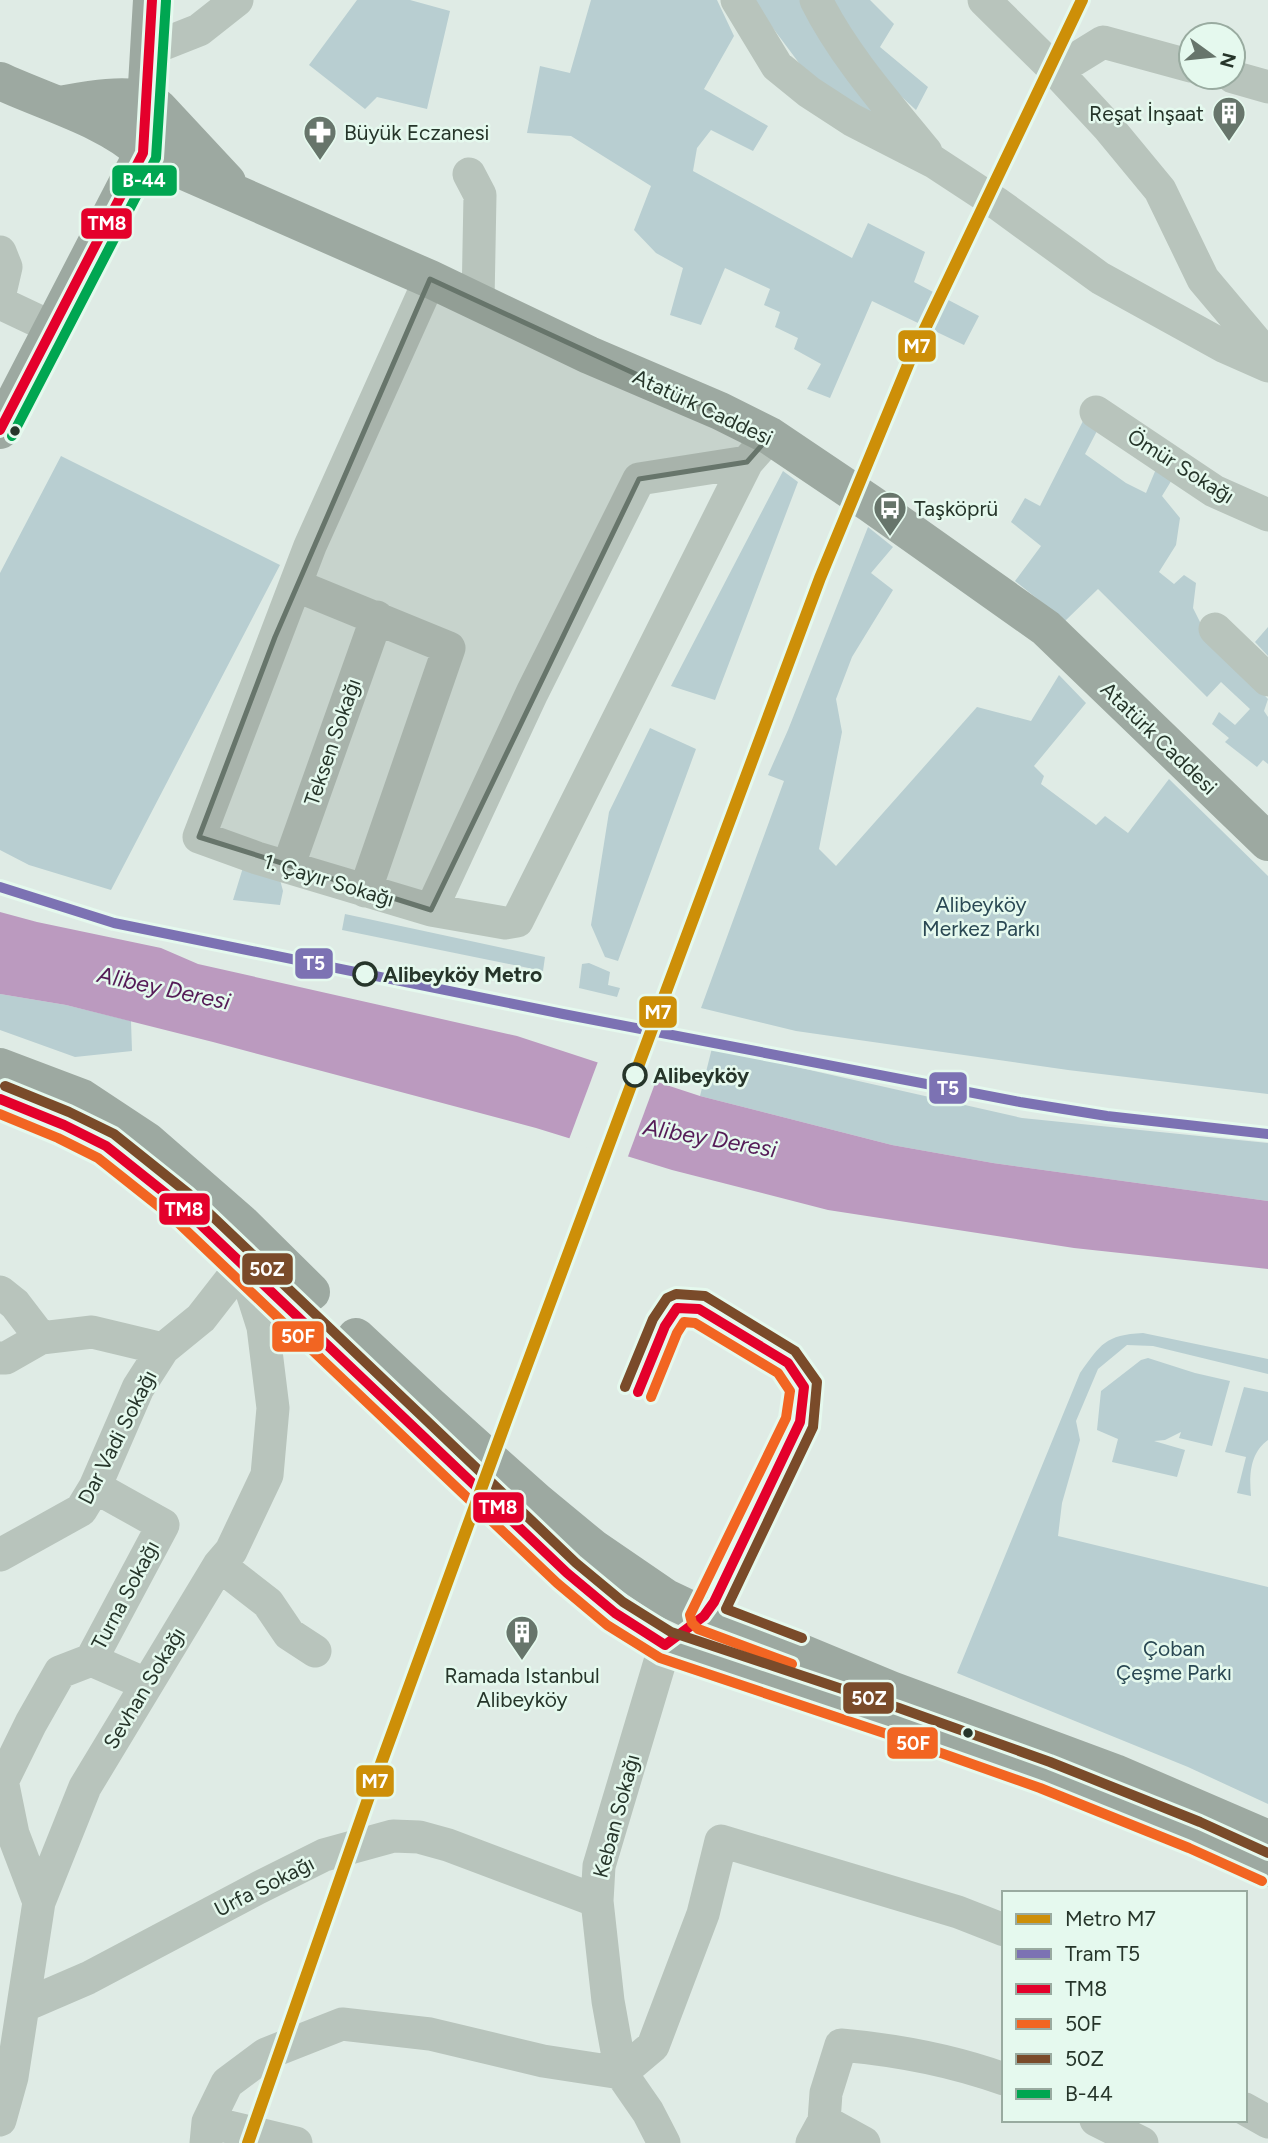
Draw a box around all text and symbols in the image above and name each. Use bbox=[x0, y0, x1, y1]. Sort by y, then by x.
north arrow bbox=[1177, 21, 1247, 91]
text: N bbox=[1215, 50, 1241, 70]
building icon: Reşat İnşaat bbox=[1210, 94, 1248, 143]
place label: Reşat İnşaat bbox=[1089, 101, 1204, 126]
pharmacy icon: Büyük Eczanesi bbox=[301, 113, 339, 162]
place label: Büyük Eczanesi bbox=[344, 120, 489, 145]
line badge: B-44 bbox=[111, 164, 178, 197]
text: B-44 bbox=[122, 169, 166, 192]
line badge: TM8 bbox=[80, 207, 133, 240]
text: TM8 bbox=[87, 212, 127, 235]
line badge: M7 bbox=[897, 329, 937, 363]
text: M7 bbox=[904, 335, 930, 358]
street label: Atatürk Caddesi bbox=[629, 364, 777, 450]
street label: Ömür Sokağı bbox=[1123, 423, 1239, 509]
unlabelled marker bbox=[8, 424, 22, 438]
bus stop icon: Taşköprü bbox=[871, 489, 909, 538]
place label: Taşköprü bbox=[914, 496, 998, 521]
street label: Teksen Sokağı bbox=[299, 675, 365, 809]
street label: Atatürk Caddesi bbox=[1096, 676, 1222, 800]
street label: 1. Çayır Sokağı bbox=[261, 848, 397, 912]
park label: Alibeyköy Merkez Parkı bbox=[922, 892, 1040, 941]
line badge: T5 bbox=[294, 947, 334, 980]
text: T5 bbox=[303, 952, 325, 975]
water label: Alibey Deresi bbox=[94, 960, 234, 1016]
marker: Alibeyköy Metro bbox=[353, 962, 377, 986]
place label: Alibeyköy Metro bbox=[383, 962, 542, 987]
line badge: M7 bbox=[638, 995, 678, 1029]
text: M7 bbox=[645, 1001, 671, 1024]
marker: Alibeyköy bbox=[623, 1063, 647, 1087]
place label: Alibeyköy bbox=[653, 1063, 750, 1088]
line badge: T5 bbox=[928, 1071, 968, 1105]
text: T5 bbox=[937, 1077, 959, 1100]
water label: Alibey Deresi bbox=[640, 1112, 780, 1164]
line badge: TM8 bbox=[158, 1192, 211, 1226]
text: TM8 bbox=[164, 1198, 204, 1221]
line badge: 50Z bbox=[241, 1252, 294, 1286]
text: 50Z bbox=[249, 1258, 285, 1281]
line badge: 50F bbox=[271, 1320, 325, 1353]
text: 50F bbox=[281, 1325, 315, 1348]
street label: Dar Vadi Sokağı bbox=[72, 1366, 162, 1508]
line badge: TM8 bbox=[472, 1491, 525, 1524]
text: TM8 bbox=[478, 1496, 518, 1519]
street label: Turna Sokağı bbox=[86, 1536, 164, 1654]
building icon: Ramada Istanbul Alibeyköy bbox=[503, 1613, 541, 1662]
street label: Sevhan Sokağı bbox=[98, 1623, 190, 1753]
park label: Çoban Çeşme Parkı bbox=[1116, 1636, 1232, 1685]
place label: Ramada Istanbul Alibeyköy bbox=[444, 1663, 600, 1712]
line badge: 50Z bbox=[842, 1681, 895, 1715]
text: 50Z bbox=[851, 1687, 887, 1710]
line badge: 50F bbox=[886, 1726, 939, 1760]
unlabelled marker bbox=[961, 1726, 975, 1740]
text: 50F bbox=[896, 1732, 930, 1755]
street label: Keban Sokağı bbox=[587, 1751, 645, 1881]
line badge: M7 bbox=[355, 1764, 395, 1798]
text: M7 bbox=[362, 1770, 388, 1793]
street label: Urfa Sokağı bbox=[210, 1850, 318, 1922]
legend bbox=[1002, 1891, 1247, 2122]
text: Metro M7 bbox=[1065, 1906, 1156, 1931]
text: Tram T5 bbox=[1065, 1941, 1140, 1966]
text: TM8 bbox=[1065, 1976, 1107, 2001]
text: 50F bbox=[1065, 2011, 1102, 2036]
text: 50Z bbox=[1065, 2046, 1104, 2071]
text: B-44 bbox=[1065, 2081, 1113, 2106]

